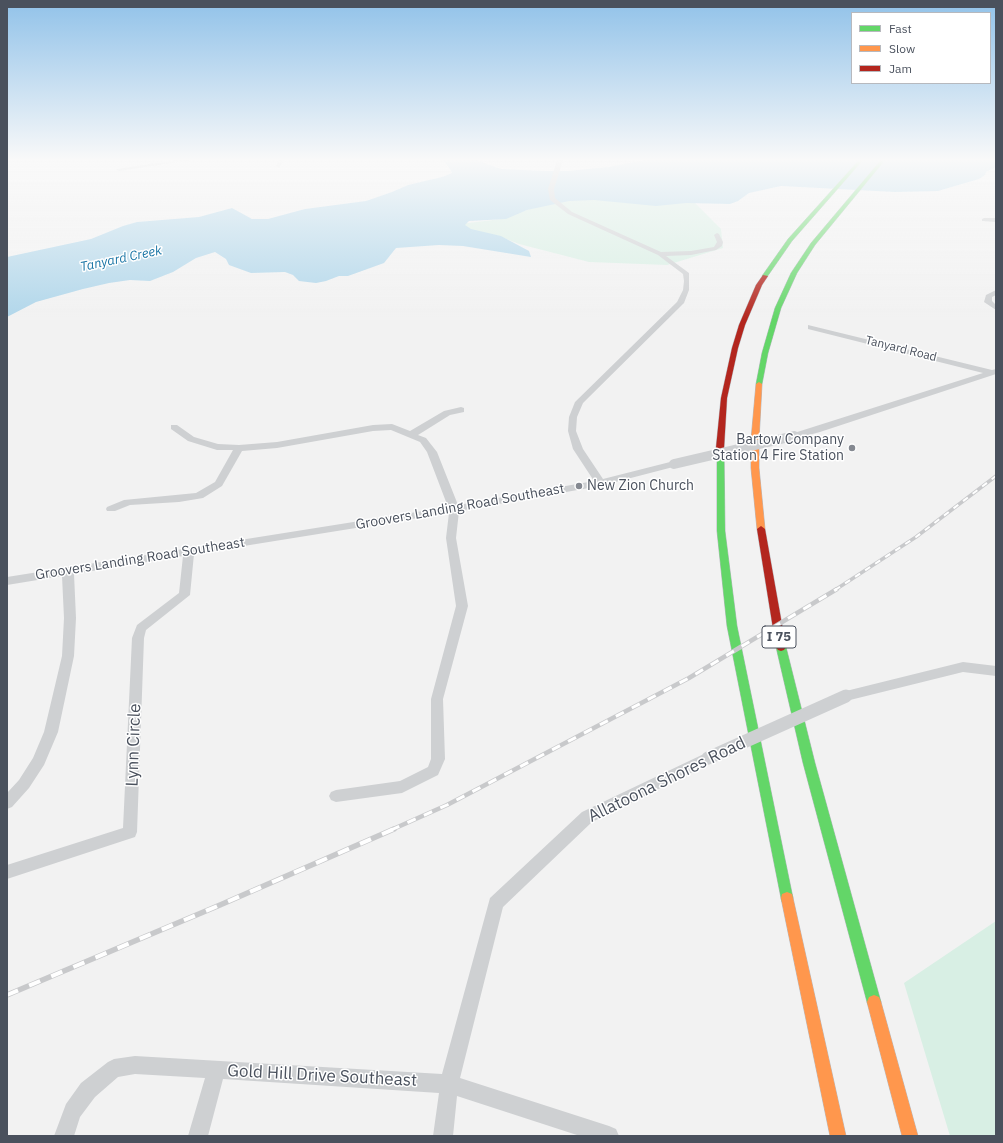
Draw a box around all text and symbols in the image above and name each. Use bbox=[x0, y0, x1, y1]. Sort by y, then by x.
legend bbox=[851, 12, 991, 84]
text: Fast bbox=[889, 21, 912, 36]
text: Slow bbox=[889, 41, 915, 56]
text: Jam bbox=[889, 61, 912, 76]
water label: Tanyard Creek bbox=[79, 243, 163, 275]
street label: Tanyard Road bbox=[864, 333, 938, 365]
place label: Bartow Company Station 4 Fire Station bbox=[712, 432, 844, 464]
marker: Bartow Company Station 4 Fire Station bbox=[847, 443, 857, 453]
place label: New Zion Church bbox=[587, 478, 694, 494]
street label: Groovers Landing Road Southeast bbox=[354, 480, 566, 534]
marker: New Zion Church bbox=[574, 481, 584, 491]
street label: Groovers Landing Road Southeast bbox=[34, 534, 246, 584]
road number: I 75 bbox=[762, 626, 796, 648]
street label: Lynn Circle bbox=[122, 703, 146, 787]
street label: Allatoona Shores Road bbox=[585, 733, 749, 827]
street label: Gold Hill Drive Southeast bbox=[227, 1061, 417, 1091]

